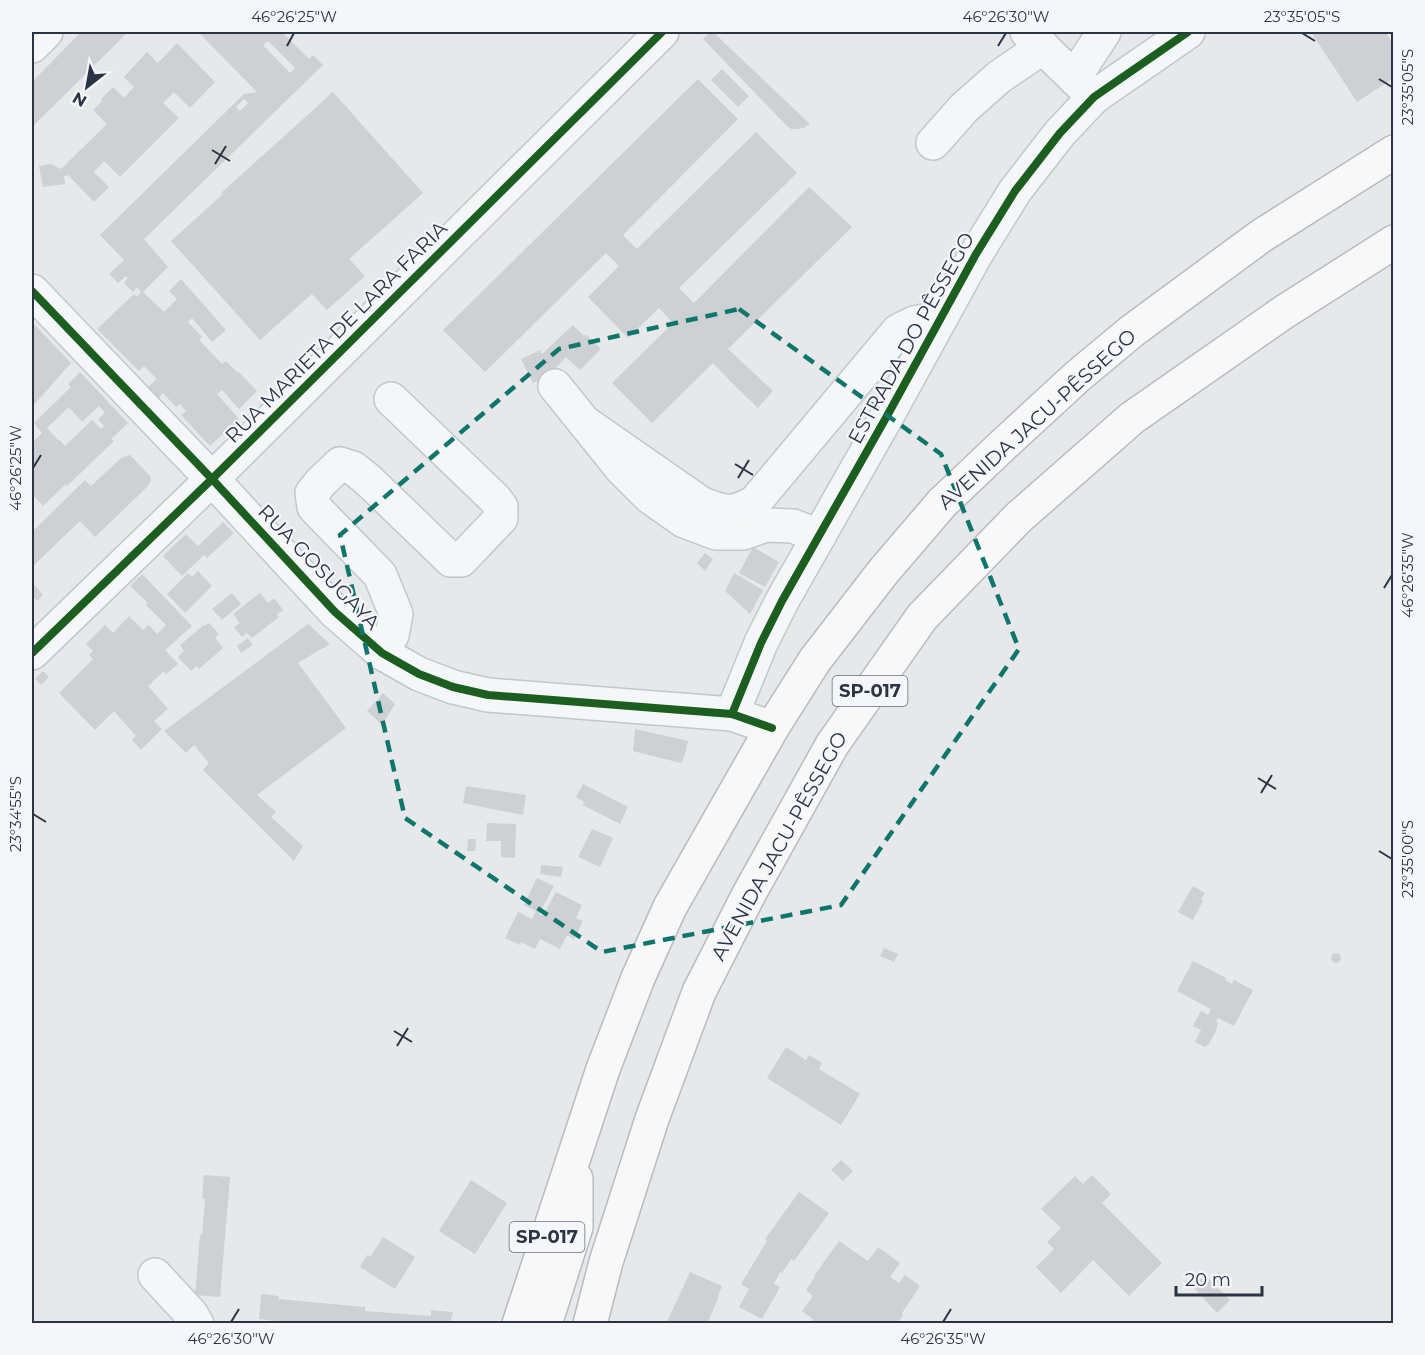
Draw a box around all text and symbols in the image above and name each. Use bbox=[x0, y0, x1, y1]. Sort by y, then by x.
text: 46°26'25"W bbox=[251, 7, 337, 26]
text: 46°26'30"W bbox=[962, 7, 1050, 26]
text: 23°35'05"S bbox=[1264, 7, 1340, 26]
text: 23°35'05"S bbox=[1398, 49, 1417, 125]
north arrow bbox=[57, 57, 117, 117]
text: N bbox=[69, 88, 90, 111]
street label: RUA MARIETA DE LARA FARIA bbox=[220, 216, 452, 448]
street label: ESTRADA DO PÊSSEGO bbox=[843, 228, 979, 448]
street label: AVENIDA JACU-PÊSSEGO bbox=[933, 324, 1141, 514]
text: 46°26'25"W bbox=[6, 425, 25, 511]
street label: RUA GOSUGAYA bbox=[253, 499, 385, 635]
text: 46°26'35"W bbox=[1398, 532, 1417, 618]
road number: SP-017 bbox=[832, 676, 908, 706]
street label: AVENIDA JACU-PÊSSEGO bbox=[706, 727, 852, 965]
text: 23°34'55"S bbox=[6, 776, 25, 852]
text: 23°35'00"S bbox=[1398, 820, 1417, 898]
road number: SP-017 bbox=[510, 1222, 584, 1252]
scale bar bbox=[1176, 1259, 1262, 1297]
text: 20 m bbox=[1185, 1269, 1231, 1291]
text: 46°26'30"W bbox=[187, 1329, 275, 1348]
text: 46°26'35"W bbox=[900, 1329, 986, 1348]

